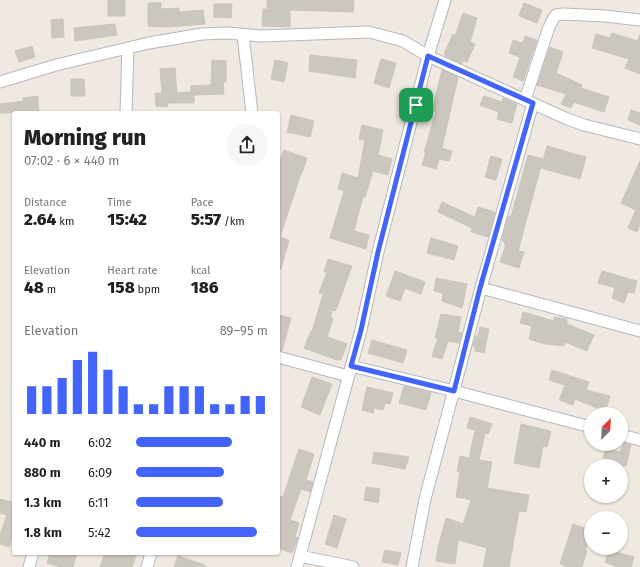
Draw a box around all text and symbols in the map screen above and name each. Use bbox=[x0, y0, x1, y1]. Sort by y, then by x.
pin bbox=[399, 88, 433, 122]
icon: arrive bbox=[405, 94, 427, 116]
text: Morning run bbox=[24, 124, 146, 151]
button: share bbox=[226, 124, 268, 166]
text: 07:02 · 6 × 440 m bbox=[24, 153, 119, 168]
text: Distance bbox=[24, 196, 67, 209]
text: Time bbox=[107, 196, 132, 209]
text: Pace bbox=[191, 196, 213, 209]
text: 2.64 bbox=[24, 209, 56, 230]
text: 15:42 bbox=[107, 209, 147, 230]
text: 5:57 bbox=[191, 209, 221, 230]
text: km bbox=[56, 215, 74, 228]
text: /km bbox=[221, 215, 245, 228]
text: Elevation bbox=[24, 264, 70, 277]
text: Heart rate bbox=[107, 264, 157, 277]
text: kcal bbox=[191, 264, 210, 277]
text: 48 bbox=[24, 277, 44, 298]
text: 158 bbox=[107, 277, 135, 298]
text: 186 bbox=[191, 277, 218, 298]
text: m bbox=[44, 283, 56, 296]
text: bpm bbox=[135, 283, 160, 296]
text: Elevation bbox=[24, 323, 78, 338]
text: 89–95 m bbox=[220, 323, 268, 338]
north arrow bbox=[584, 407, 628, 451]
map controls bbox=[584, 407, 628, 555]
text: 440 m bbox=[24, 435, 60, 450]
text: 6:02 bbox=[88, 435, 112, 450]
button: + bbox=[584, 459, 628, 503]
text: 880 m bbox=[24, 465, 61, 480]
text: 6:09 bbox=[88, 465, 112, 480]
text: 1.3 km bbox=[24, 495, 61, 510]
text: 6:11 bbox=[88, 495, 109, 510]
button: − bbox=[584, 511, 628, 555]
text: 1.8 km bbox=[24, 525, 62, 540]
text: 5:42 bbox=[88, 525, 111, 540]

